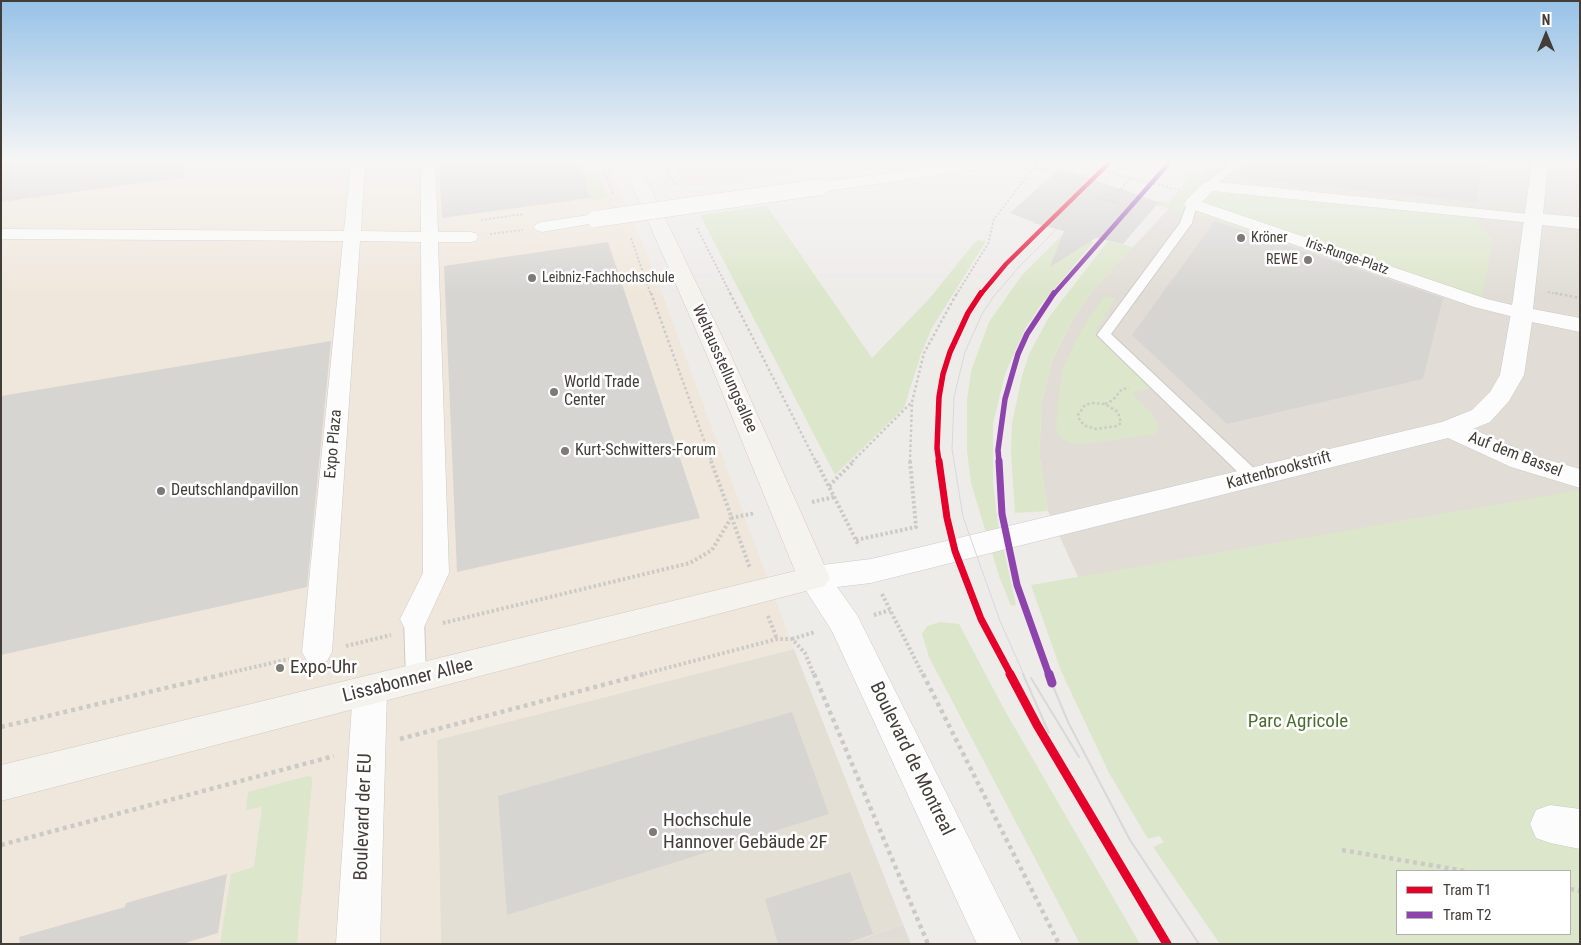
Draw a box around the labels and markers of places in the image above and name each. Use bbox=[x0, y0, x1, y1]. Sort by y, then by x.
place label: Kröner bbox=[1251, 230, 1287, 246]
marker: Kröner bbox=[1235, 232, 1247, 244]
place label: REWE bbox=[1266, 252, 1298, 268]
marker: REWE bbox=[1302, 254, 1314, 266]
place label: Leibniz-Fachhochschule bbox=[542, 270, 675, 286]
marker: Leibniz-Fachhochschule bbox=[526, 272, 538, 284]
place label: World Trade Center bbox=[564, 373, 640, 411]
marker: World Trade Center bbox=[548, 386, 560, 398]
place label: Kurt-Schwitters-Forum bbox=[575, 441, 716, 461]
marker: Kurt-Schwitters-Forum bbox=[559, 445, 571, 457]
place label: Deutschlandpavillon bbox=[171, 481, 299, 501]
marker: Deutschlandpavillon bbox=[155, 485, 167, 497]
place label: Expo-Uhr bbox=[290, 657, 357, 679]
marker: Expo-Uhr bbox=[274, 662, 286, 674]
place label: Hochschule Hannover Gebäude 2F bbox=[663, 810, 828, 854]
marker: Hochschule Hannover Gebäude 2F bbox=[647, 826, 659, 838]

